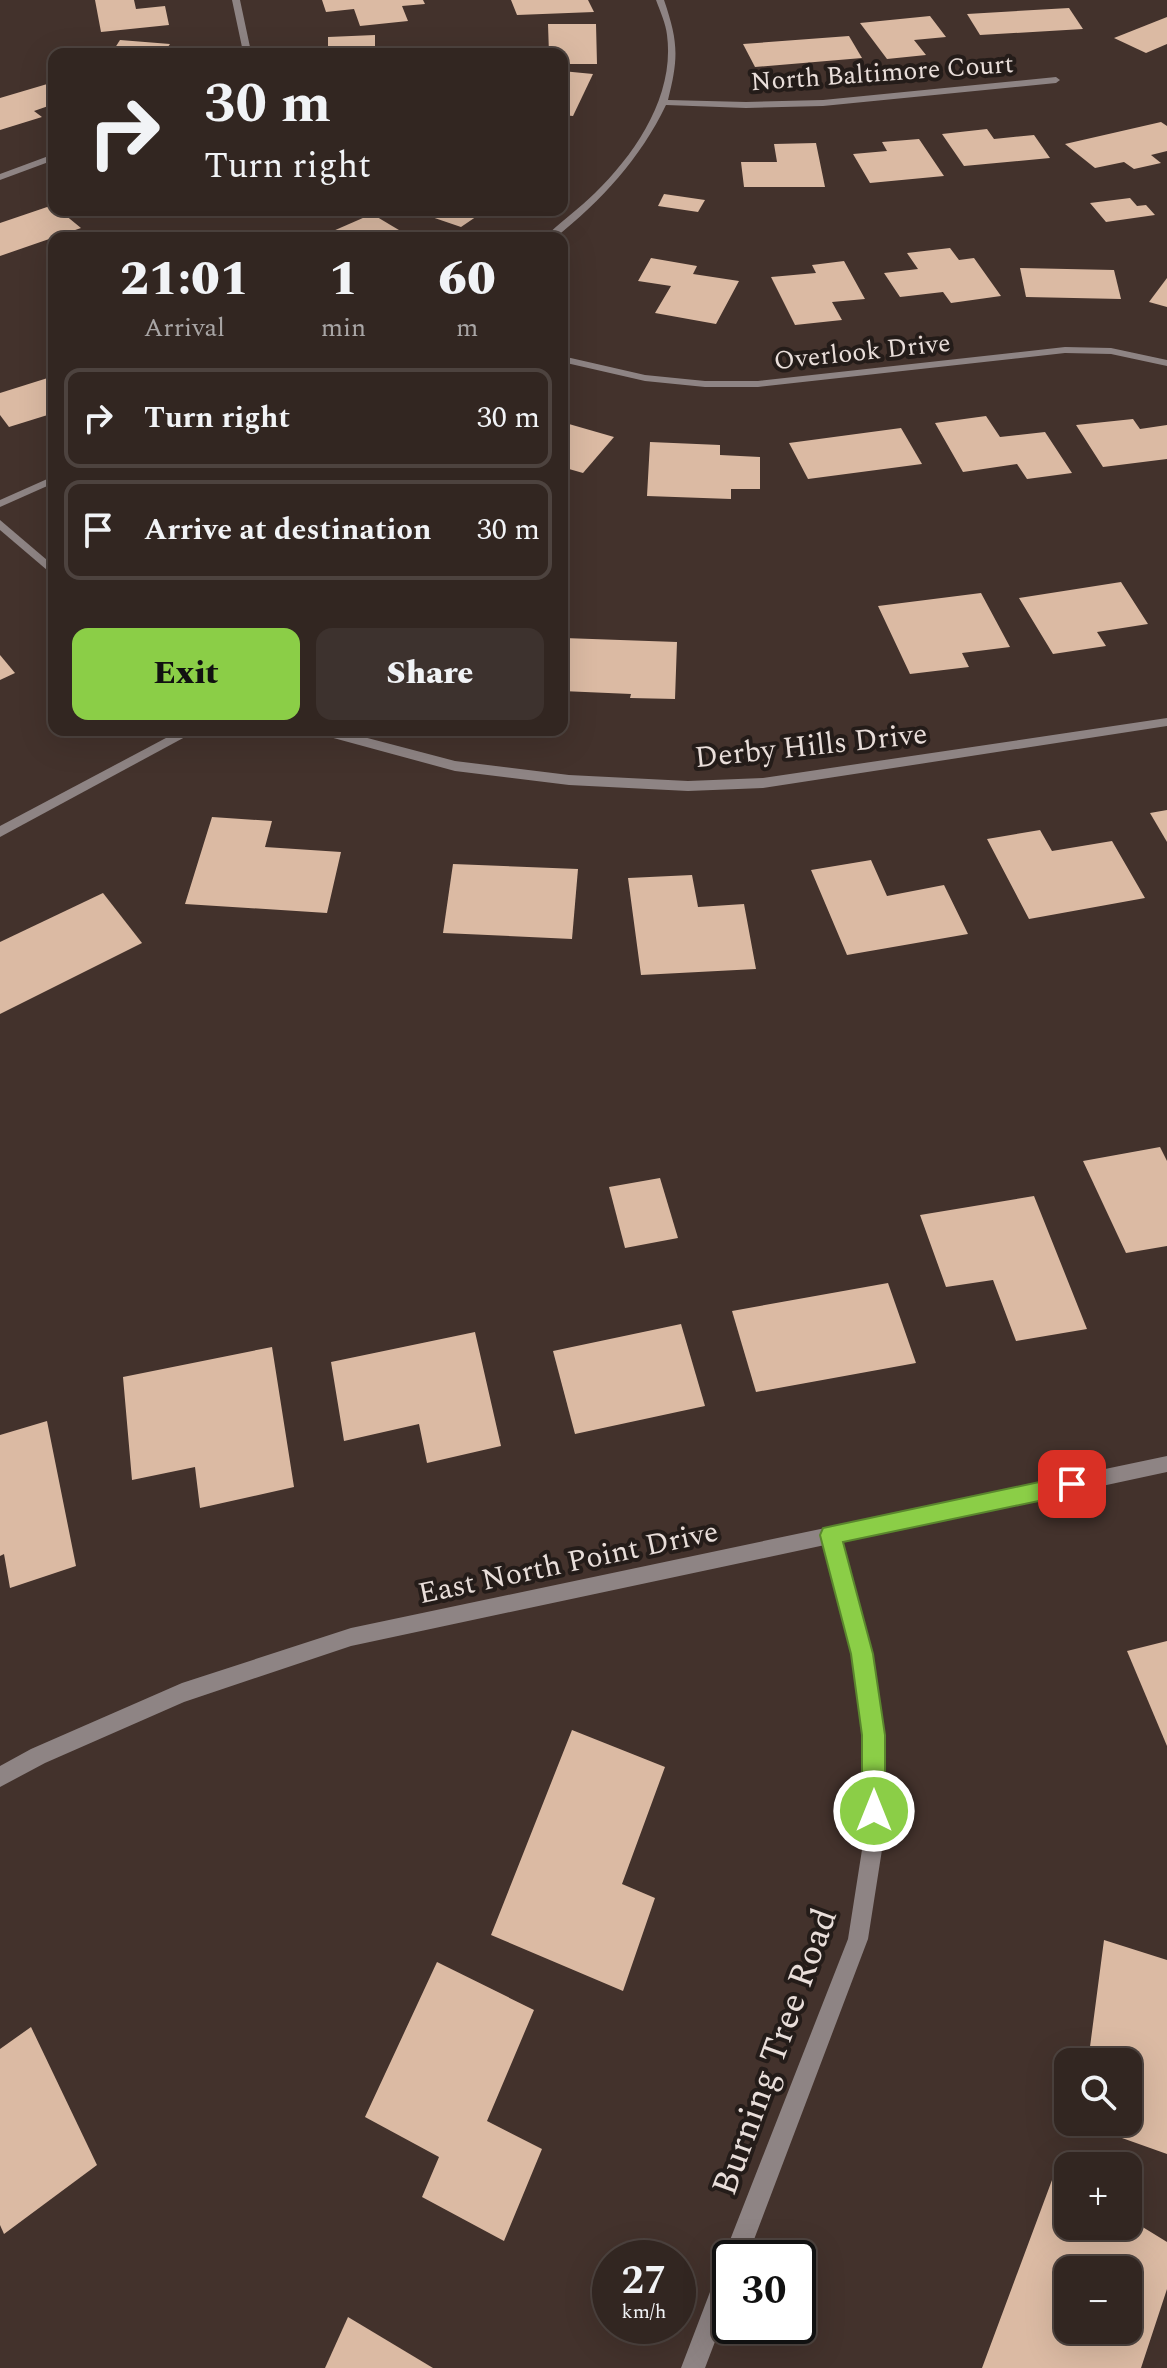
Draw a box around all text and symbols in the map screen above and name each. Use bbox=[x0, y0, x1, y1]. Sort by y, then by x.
street label: North Baltimore Court bbox=[749, 44, 1015, 102]
text: 30 m bbox=[204, 62, 331, 147]
icon: right bbox=[72, 80, 176, 184]
text: Turn right bbox=[204, 139, 371, 194]
text: 21:01 bbox=[120, 243, 249, 316]
text: 1 bbox=[329, 243, 358, 316]
text: 60 bbox=[438, 243, 496, 316]
text: Arrival bbox=[144, 308, 225, 348]
text: min bbox=[321, 308, 366, 348]
text: m bbox=[456, 308, 478, 348]
street label: Overlook Drive bbox=[772, 323, 952, 381]
text: Turn right bbox=[144, 395, 290, 441]
text: 30 m bbox=[477, 395, 540, 441]
icon: right bbox=[76, 396, 120, 440]
text: Arrive at destination bbox=[144, 507, 431, 553]
text: 30 m bbox=[477, 507, 540, 553]
icon: arrive bbox=[76, 508, 120, 552]
button: Exit bbox=[72, 628, 300, 720]
button: Share bbox=[316, 628, 544, 720]
street label: Derby Hills Drive bbox=[693, 711, 930, 781]
pin bbox=[1038, 1450, 1106, 1518]
icon: arrive bbox=[1050, 1462, 1094, 1506]
street label: East North Point Drive bbox=[414, 1509, 723, 1617]
position arrow bbox=[832, 1769, 916, 1853]
street label: Burning Tree Road bbox=[698, 1900, 853, 2203]
map controls bbox=[1054, 2048, 1142, 2344]
button: search bbox=[1054, 2048, 1142, 2136]
button: + bbox=[1054, 2152, 1142, 2240]
speed limit sign: 30 bbox=[712, 2240, 816, 2344]
text: 27 bbox=[622, 2251, 666, 2312]
button: − bbox=[1054, 2256, 1142, 2344]
text: km/h bbox=[622, 2297, 667, 2327]

